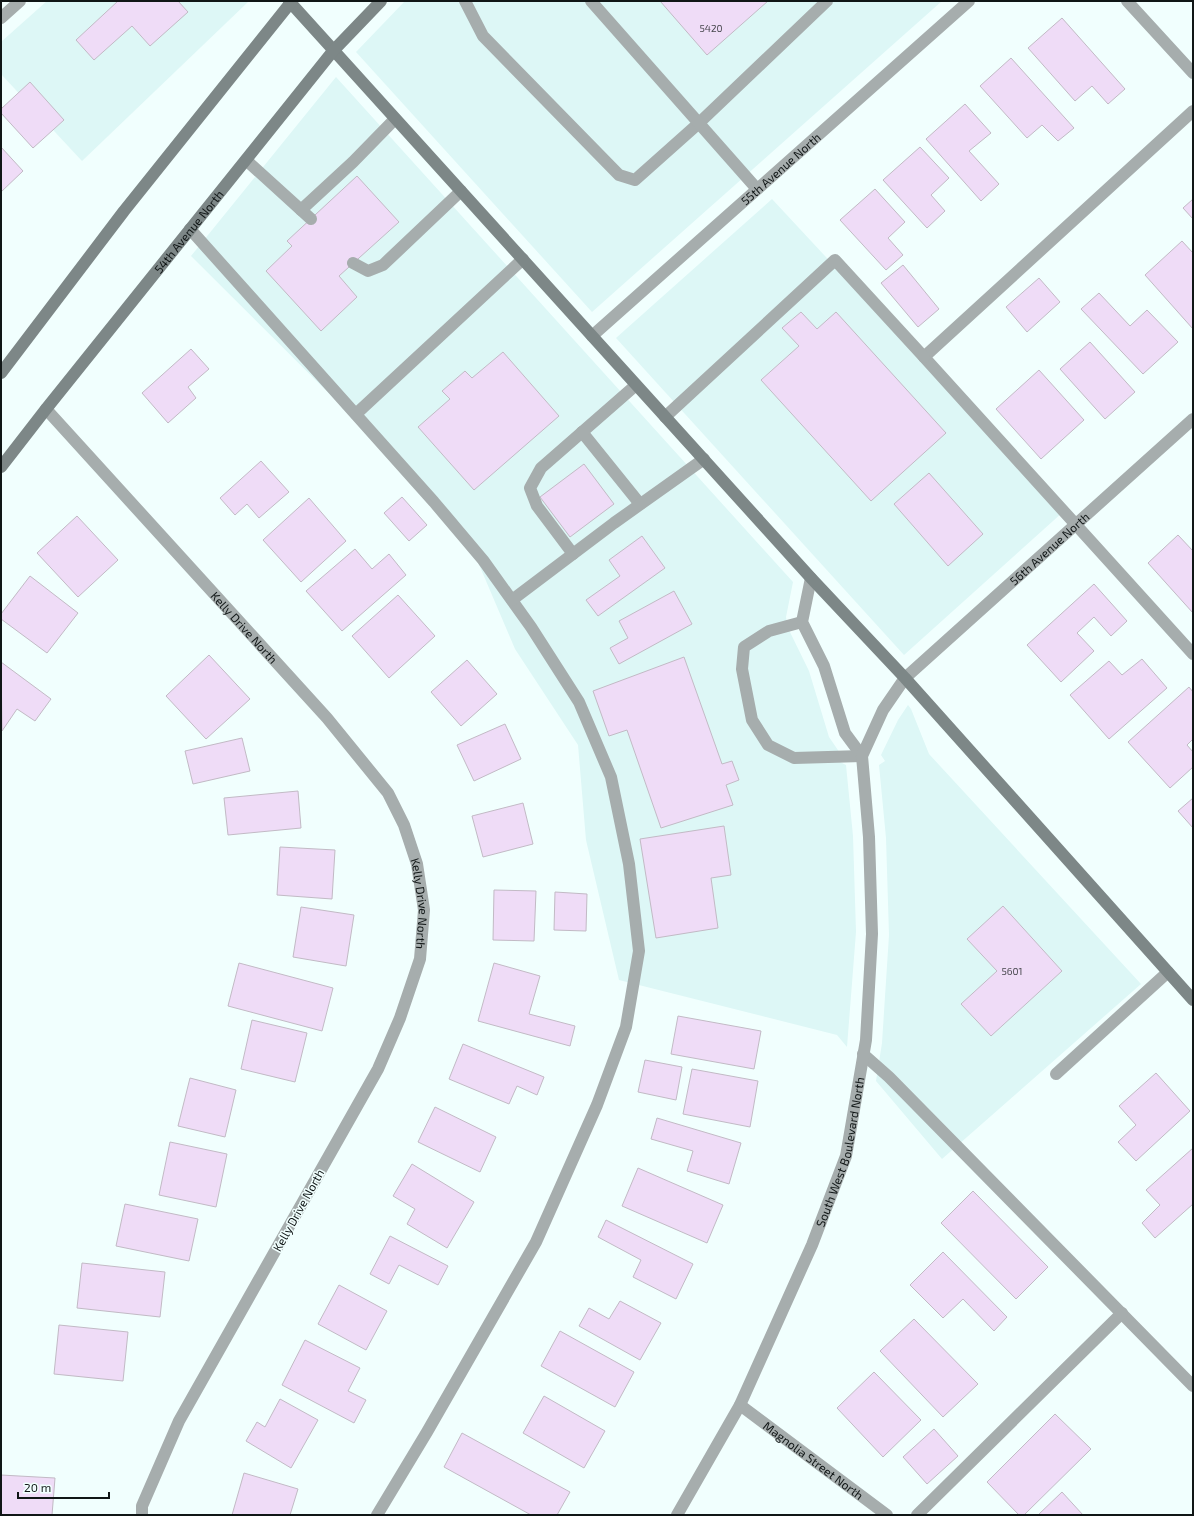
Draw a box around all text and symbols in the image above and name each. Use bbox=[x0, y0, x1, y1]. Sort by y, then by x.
house number: 5420 bbox=[699, 22, 723, 34]
street label: 55th Avenue North bbox=[738, 130, 823, 208]
street label: 54th Avenue North bbox=[151, 187, 226, 276]
street label: 56th Avenue North bbox=[1007, 509, 1092, 588]
street label: Kelly Drive North bbox=[208, 589, 281, 666]
street label: Kelly Drive North bbox=[408, 856, 431, 950]
house number: 5601 bbox=[1001, 965, 1023, 977]
street label: South West Boulevard North bbox=[813, 1076, 867, 1229]
street label: Kelly Drive North bbox=[270, 1166, 326, 1254]
street label: Magnolia Street North bbox=[761, 1418, 866, 1502]
scale bar bbox=[18, 1474, 109, 1500]
text: 20 m bbox=[24, 1480, 51, 1494]

